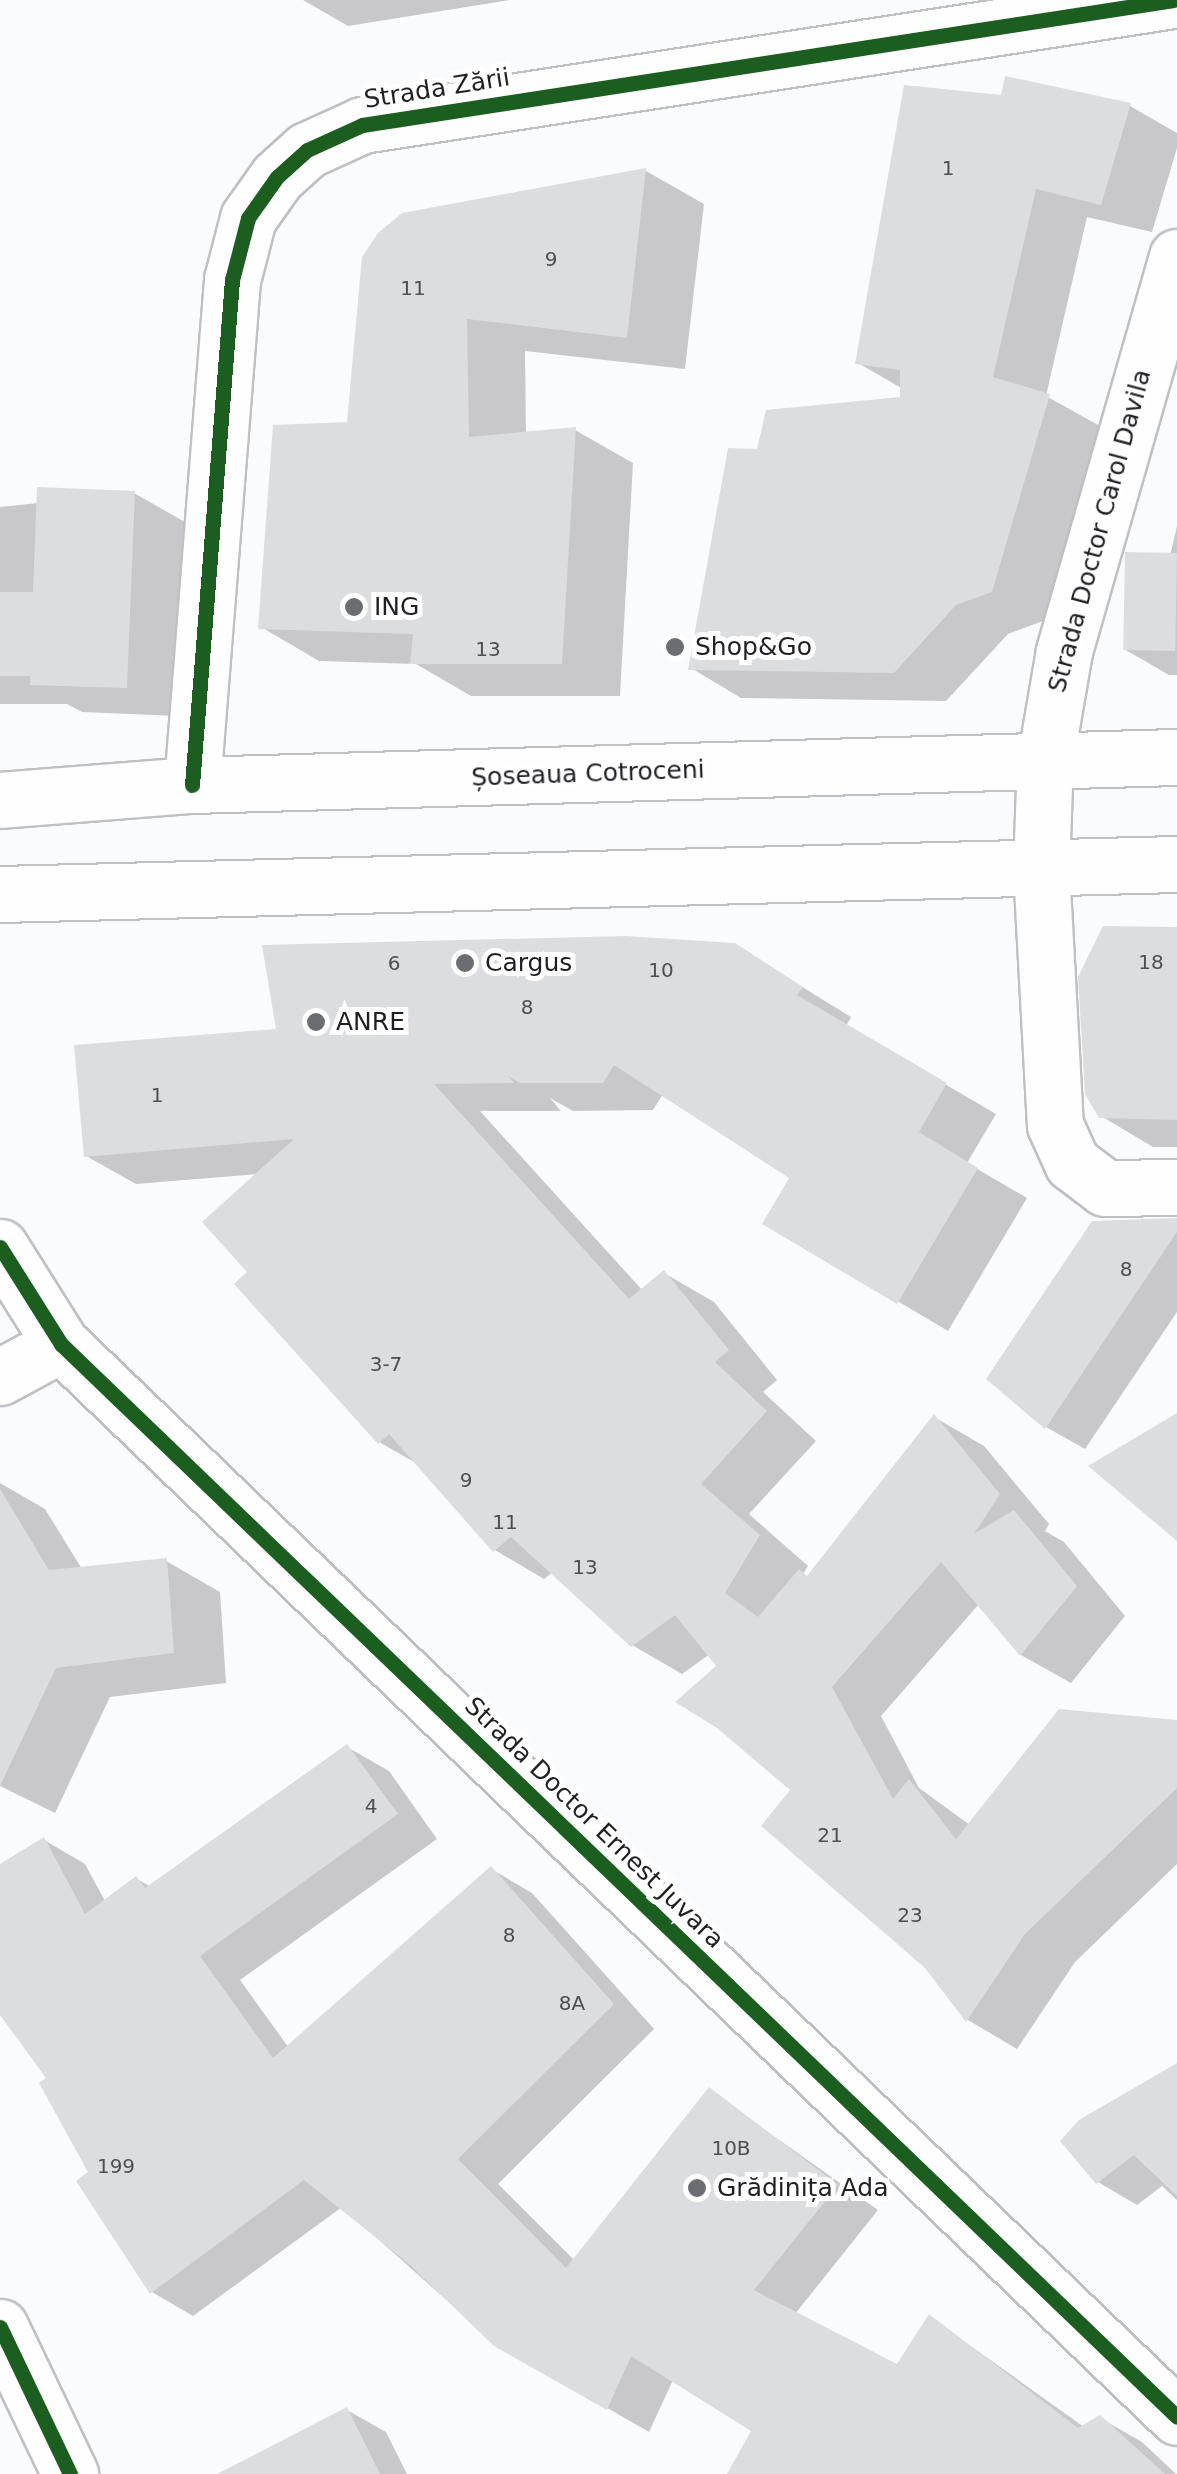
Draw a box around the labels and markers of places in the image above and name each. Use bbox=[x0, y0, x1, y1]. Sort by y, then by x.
place label: ING bbox=[374, 592, 419, 622]
marker: ING bbox=[343, 596, 365, 618]
place label: Shop&Go bbox=[695, 632, 812, 662]
marker: Shop&Go bbox=[664, 636, 686, 658]
place label: Cargus bbox=[485, 948, 572, 978]
marker: Cargus bbox=[454, 952, 476, 974]
place label: ANRE bbox=[336, 1007, 405, 1037]
marker: ANRE bbox=[305, 1011, 327, 1033]
place label: Grădinița Ada bbox=[717, 2173, 888, 2203]
marker: Grădinița Ada bbox=[686, 2177, 708, 2199]

